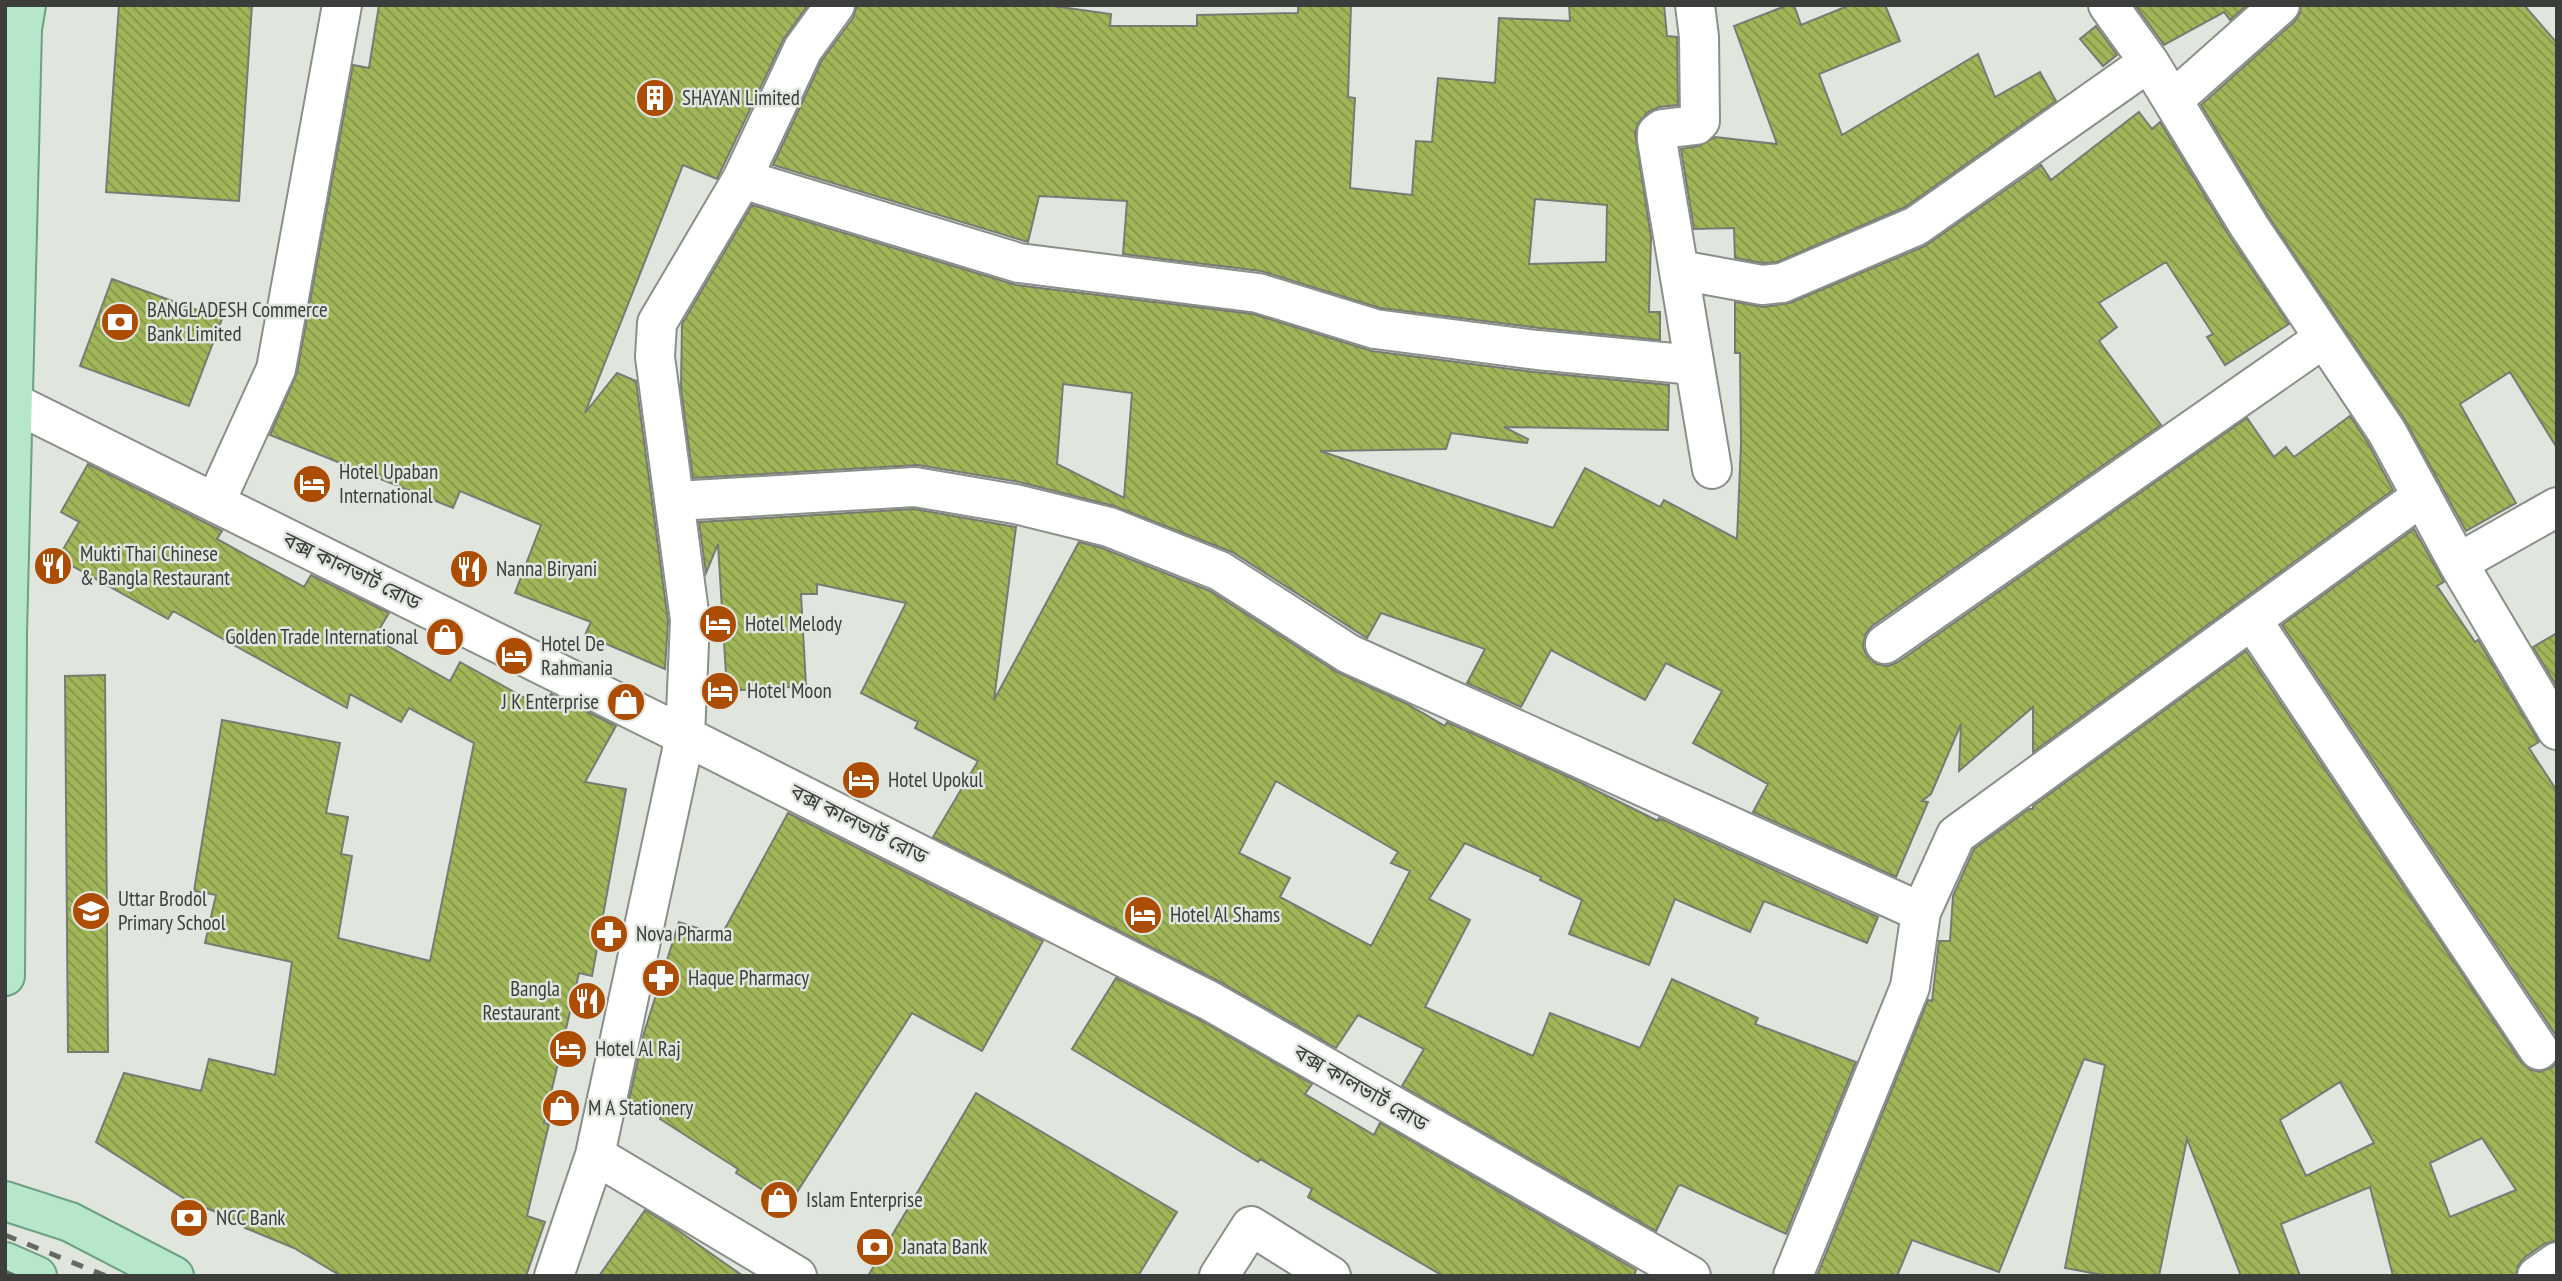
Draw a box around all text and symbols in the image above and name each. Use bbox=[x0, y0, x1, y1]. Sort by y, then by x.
building icon: SHAYAN Limited bbox=[634, 77, 676, 119]
place label: SHAYAN Limited bbox=[682, 84, 800, 111]
place label: BANGLADESH Commerce Bank Limited bbox=[147, 296, 328, 347]
bank icon: BANGLADESH Commerce Bank Limited bbox=[99, 301, 141, 343]
place label: Hotel Upaban International bbox=[339, 458, 438, 509]
hotel icon: Hotel Upaban International bbox=[291, 463, 333, 505]
street label: বক্স কালভার্ট রোড bbox=[278, 525, 427, 616]
place label: Mukti Thai Chinese & Bangla Restaurant bbox=[80, 540, 230, 591]
restaurant icon: Mukti Thai Chinese & Bangla Restaurant bbox=[32, 545, 74, 587]
restaurant icon: Nanna Biryani bbox=[448, 548, 490, 590]
place label: Nanna Biryani bbox=[496, 555, 597, 582]
hotel icon: Hotel Melody bbox=[697, 603, 739, 645]
place label: Hotel Melody bbox=[745, 610, 842, 637]
shop icon: Golden Trade International bbox=[424, 616, 466, 658]
place label: Golden Trade International bbox=[225, 623, 418, 650]
place label: Hotel De Rahmania bbox=[541, 630, 613, 681]
hotel icon: Hotel De Rahmania bbox=[493, 635, 535, 677]
hotel icon: Hotel Moon bbox=[699, 670, 741, 712]
place label: Hotel Moon bbox=[747, 677, 832, 704]
shop icon: J K Enterprise bbox=[605, 681, 647, 723]
place label: J K Enterprise bbox=[501, 688, 599, 715]
hotel icon: Hotel Upokul bbox=[840, 759, 882, 801]
place label: Hotel Upokul bbox=[888, 766, 983, 793]
street label: বক্স কালভার্ট রোড bbox=[785, 777, 933, 870]
place label: Uttar Brodol Primary School bbox=[118, 885, 226, 936]
school or university icon: Uttar Brodol Primary School bbox=[70, 890, 112, 932]
hotel icon: Hotel Al Shams bbox=[1122, 894, 1164, 936]
place label: Hotel Al Shams bbox=[1170, 901, 1280, 928]
pharmacy icon: Nova Pharma bbox=[588, 913, 630, 955]
place label: Nova Pharma bbox=[636, 920, 732, 947]
pharmacy icon: Haque Pharmacy bbox=[640, 957, 682, 999]
place label: Haque Pharmacy bbox=[688, 964, 809, 991]
place label: Bangla Restaurant bbox=[483, 975, 560, 1026]
restaurant icon: Bangla Restaurant bbox=[566, 980, 608, 1022]
hotel icon: Hotel Al Raj bbox=[547, 1028, 589, 1070]
place label: Hotel Al Raj bbox=[595, 1035, 681, 1062]
street label: বক্স কালভার্ট রোড bbox=[1288, 1038, 1434, 1137]
shop icon: M A Stationery bbox=[540, 1087, 582, 1129]
place label: M A Stationery bbox=[588, 1094, 693, 1121]
shop icon: Islam Enterprise bbox=[758, 1179, 800, 1221]
place label: Islam Enterprise bbox=[806, 1186, 923, 1213]
bank icon: NCC Bank bbox=[168, 1197, 210, 1239]
place label: NCC Bank bbox=[216, 1204, 286, 1231]
bank icon: Janata Bank bbox=[854, 1226, 896, 1268]
place label: Janata Bank bbox=[901, 1233, 987, 1260]

